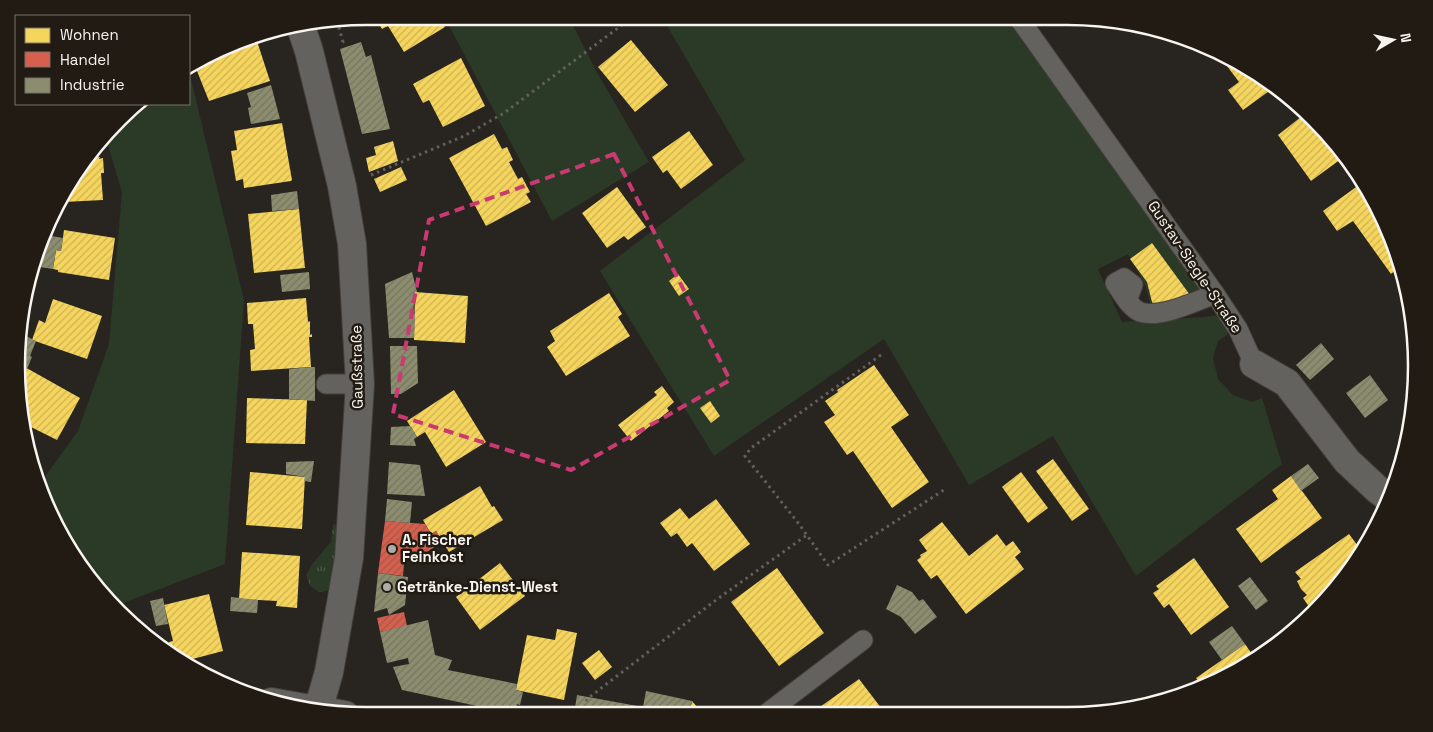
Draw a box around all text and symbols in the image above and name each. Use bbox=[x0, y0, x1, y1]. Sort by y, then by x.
legend bbox=[15, 15, 190, 105]
north arrow bbox=[1368, 15, 1418, 65]
text: Wohnen bbox=[60, 25, 119, 44]
text: N bbox=[1396, 32, 1415, 44]
text: Handel bbox=[60, 50, 110, 69]
text: Industrie bbox=[60, 75, 125, 94]
street label: Gustav-Siegle-Straße bbox=[1144, 197, 1247, 337]
street label: Gaußstraße bbox=[346, 325, 367, 409]
place label: A. Fischer Feinkost bbox=[402, 530, 472, 566]
marker: A. Fischer Feinkost bbox=[386, 543, 398, 555]
place label: Getränke-Dienst-West bbox=[397, 577, 558, 596]
marker: Getränke-Dienst-West bbox=[381, 581, 393, 593]

